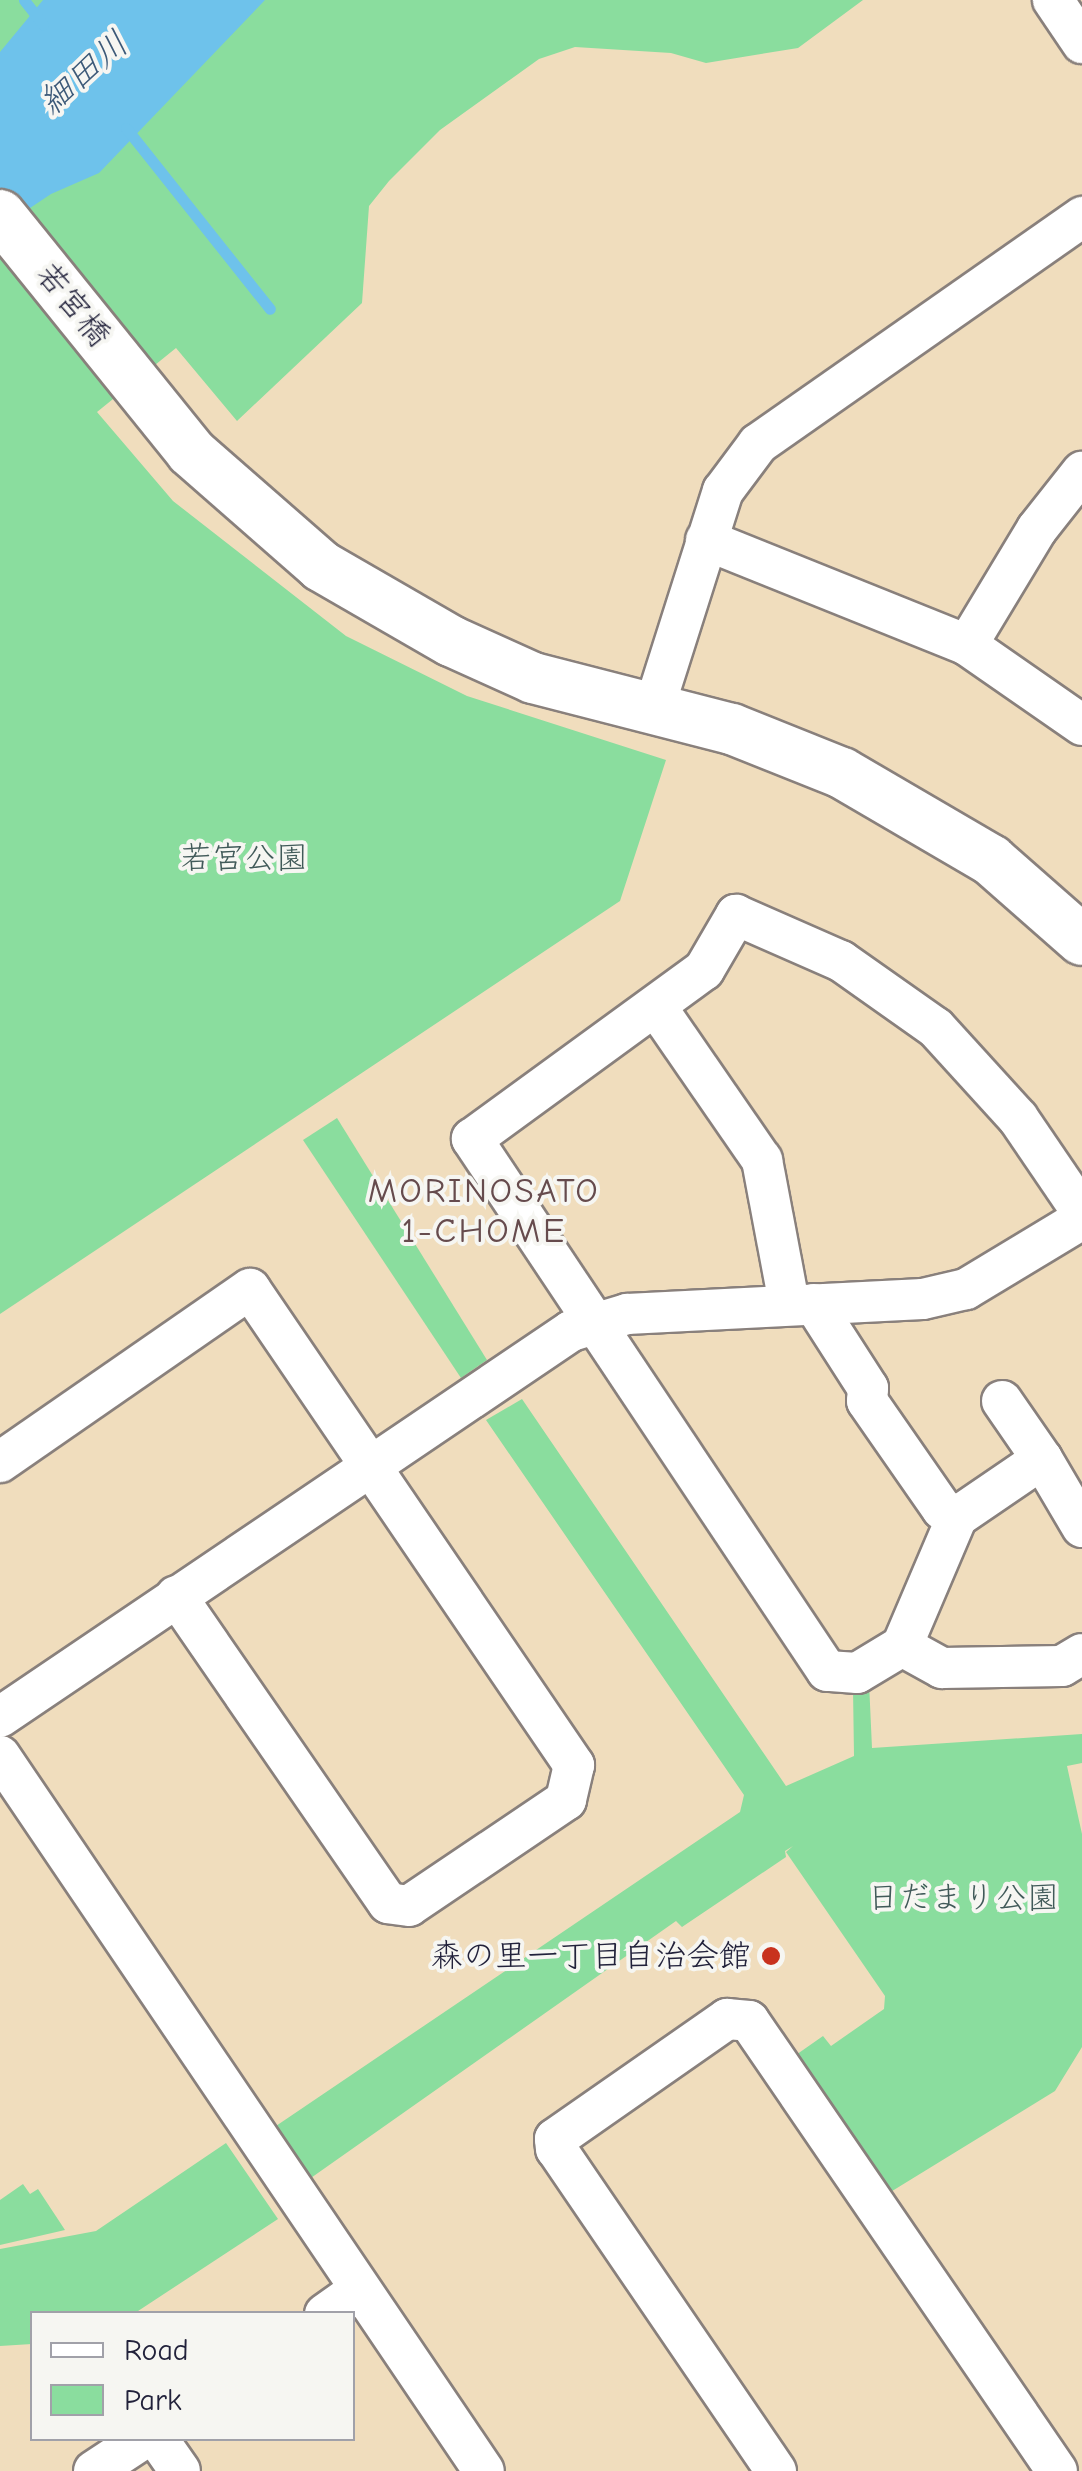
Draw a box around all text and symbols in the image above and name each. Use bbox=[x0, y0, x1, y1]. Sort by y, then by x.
water label: 細田川 bbox=[31, 23, 137, 123]
street label: 若宮橋 bbox=[28, 256, 118, 354]
park label: 若宮公園 bbox=[180, 839, 308, 877]
district label: MORINOSATO 1-CHOME bbox=[368, 1170, 600, 1252]
park label: 日だまり公園 bbox=[867, 1879, 1059, 1917]
place label: 森の里一丁目自治会館 bbox=[431, 1937, 751, 1975]
marker: 森の里一丁目自治会館 bbox=[760, 1945, 782, 1967]
legend bbox=[30, 2311, 355, 2441]
text: Road bbox=[124, 2333, 189, 2368]
text: Park bbox=[124, 2383, 181, 2418]

